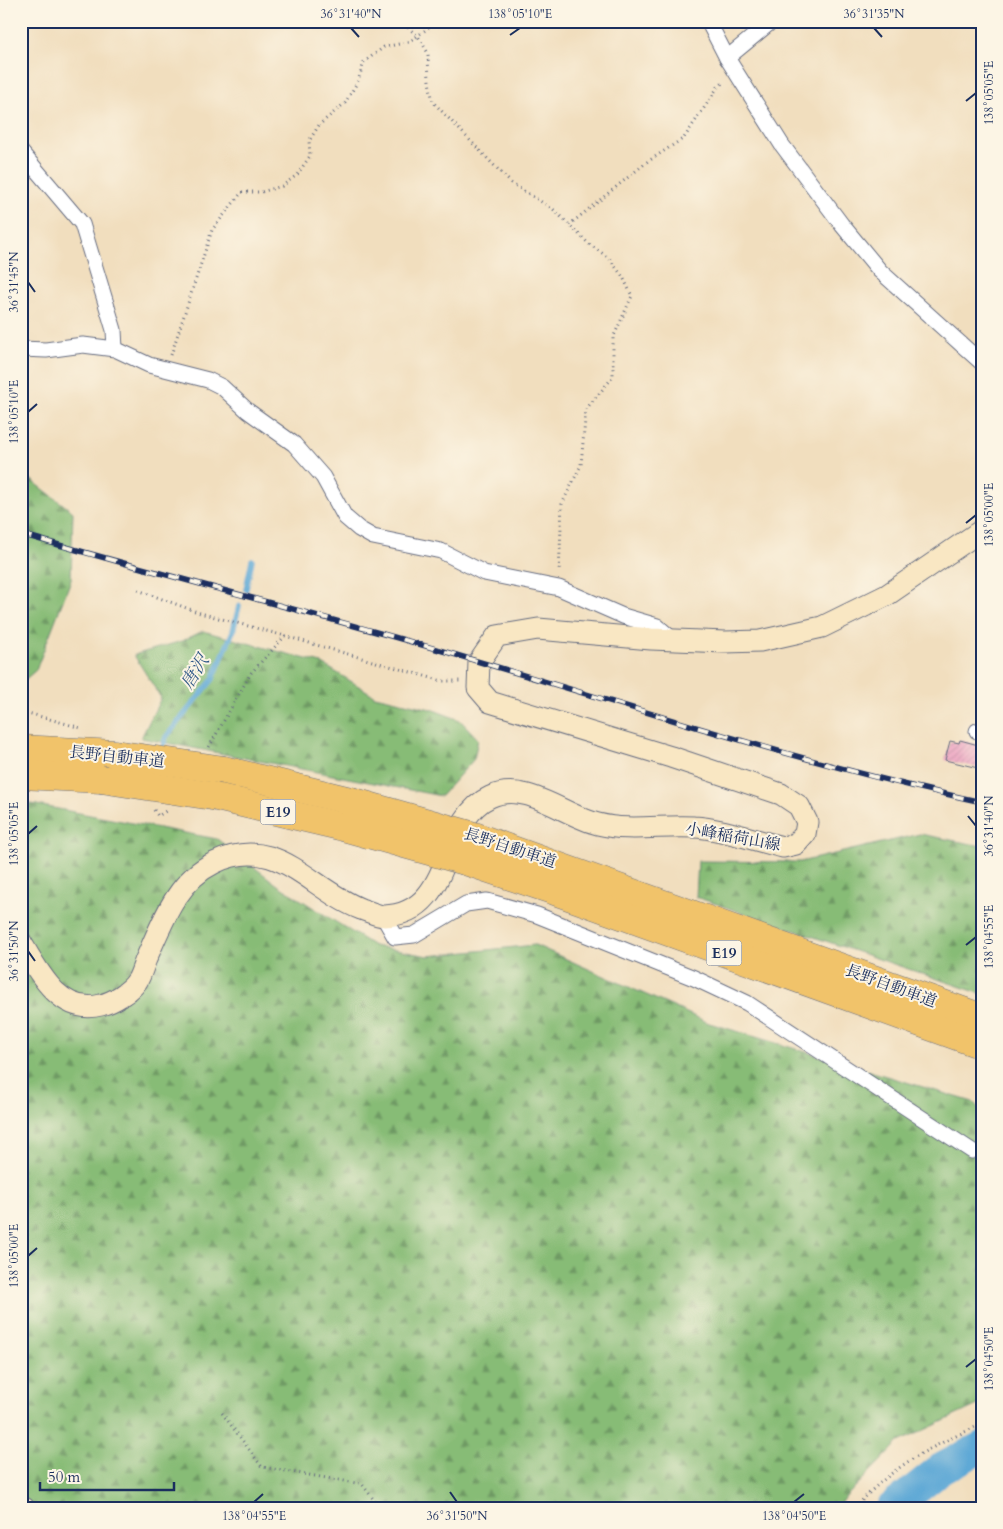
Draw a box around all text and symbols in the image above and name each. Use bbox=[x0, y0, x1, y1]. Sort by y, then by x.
text: 36°31'40"N bbox=[321, 6, 382, 22]
text: 138°05'10"E bbox=[488, 6, 552, 22]
text: 36°31'35"N bbox=[844, 6, 905, 22]
text: 138°05'05"E bbox=[981, 61, 997, 125]
text: 36°31'45"N bbox=[6, 251, 22, 312]
text: 138°05'10"E bbox=[6, 380, 22, 444]
text: 138°05'00"E bbox=[981, 483, 997, 547]
water label: 唐沢 bbox=[175, 648, 216, 694]
street label: 長野自動車道 bbox=[68, 741, 166, 773]
text: 36°31'40"N bbox=[981, 795, 997, 856]
road number: E19 bbox=[260, 800, 296, 824]
text: 138°05'05"E bbox=[6, 802, 22, 866]
street label: 小峰稲荷山線 bbox=[684, 818, 782, 856]
street label: 長野自動車道 bbox=[461, 823, 559, 873]
text: 138°04'55"E bbox=[981, 905, 997, 969]
text: 36°31'50"N bbox=[6, 920, 22, 981]
road number: E19 bbox=[706, 940, 742, 966]
street label: 長野自動車道 bbox=[842, 959, 940, 1013]
text: 138°05'00"E bbox=[6, 1224, 22, 1288]
text: 138°04'50"E bbox=[981, 1327, 997, 1391]
scale bar bbox=[40, 1459, 174, 1491]
text: 50 m bbox=[48, 1467, 80, 1487]
text: 138°04'55"E bbox=[222, 1508, 286, 1524]
text: 36°31'50"N bbox=[427, 1508, 488, 1524]
text: 138°04'50"E bbox=[762, 1508, 826, 1524]

